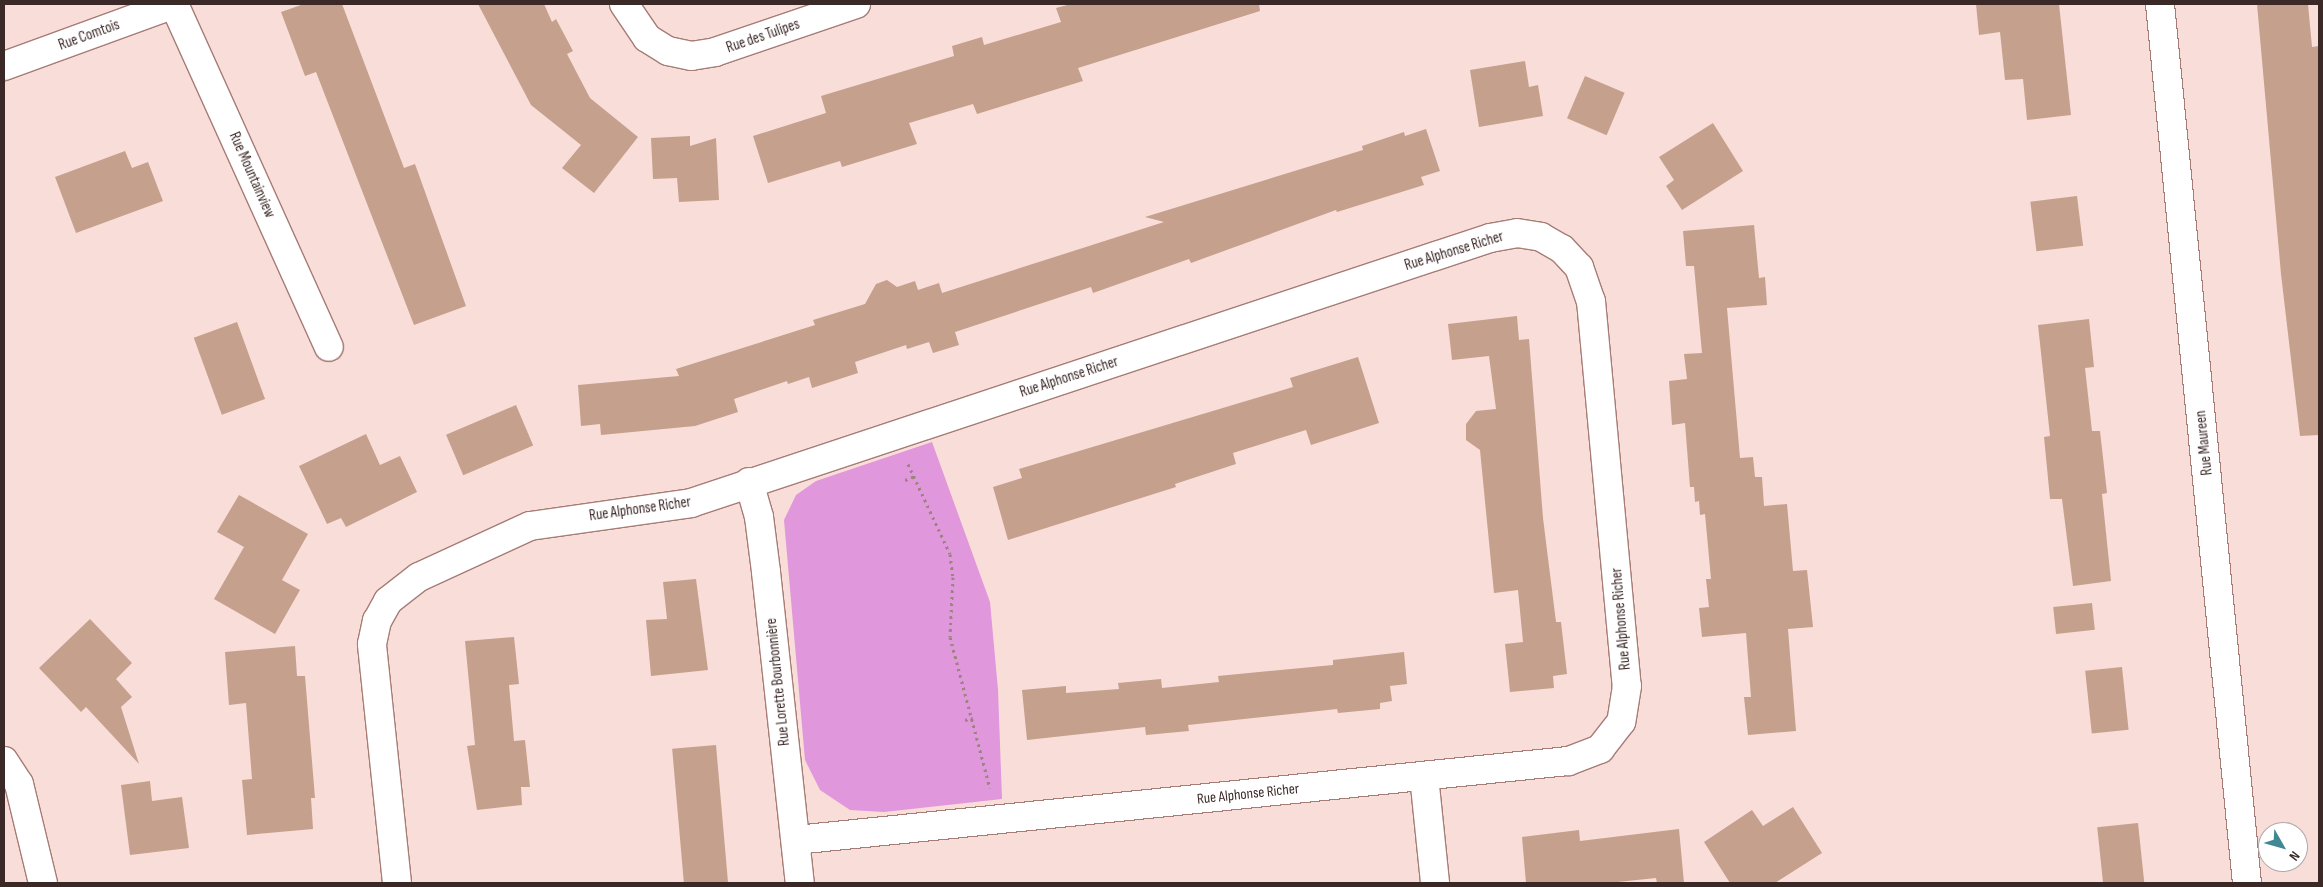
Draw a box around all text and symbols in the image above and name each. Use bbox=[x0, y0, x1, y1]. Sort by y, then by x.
street label: Rue des Tulipes bbox=[724, 15, 802, 57]
street label: Rue Comtois bbox=[56, 16, 122, 54]
street label: Rue Mountainview bbox=[225, 129, 279, 221]
street label: Rue Alphonse Richer bbox=[1402, 227, 1506, 275]
street label: Rue Alphonse Richer bbox=[1017, 353, 1121, 401]
street label: Rue Maureen bbox=[2192, 410, 2216, 476]
street label: Rue Alphonse Richer bbox=[588, 493, 692, 525]
street label: Rue Alphonse Richer bbox=[1608, 567, 1634, 671]
street label: Rue Lorette Bourbonnière bbox=[762, 617, 794, 747]
street label: Rue Alphonse Richer bbox=[1196, 780, 1300, 808]
north arrow bbox=[2258, 822, 2308, 872]
text: N bbox=[2285, 848, 2303, 864]

